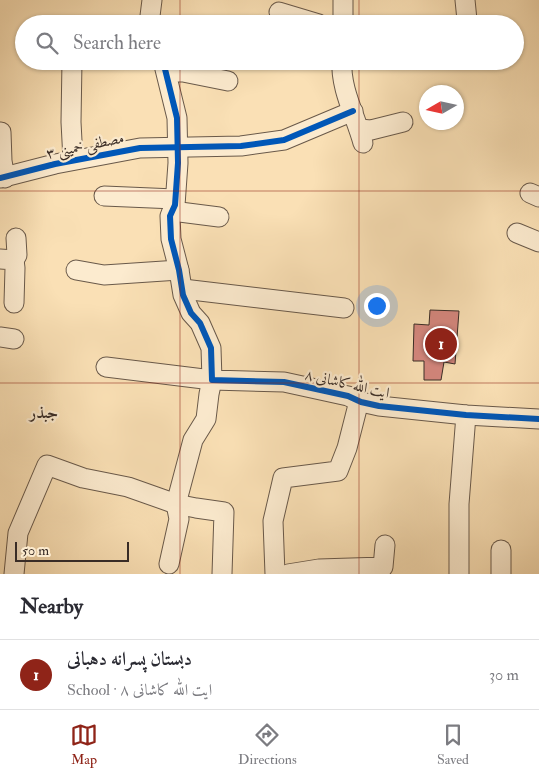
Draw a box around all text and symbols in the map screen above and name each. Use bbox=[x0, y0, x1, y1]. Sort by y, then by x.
search box bbox=[15, 15, 524, 70]
icon: search bbox=[33, 29, 61, 57]
text: Search here bbox=[73, 31, 161, 55]
north arrow bbox=[419, 85, 464, 130]
street label: مصطفی خمینی ۳ bbox=[44, 128, 126, 164]
your location bbox=[364, 293, 390, 319]
pin: 1 bbox=[425, 325, 457, 363]
street label: ایت الله کاشانی ۸ bbox=[303, 362, 392, 403]
district label: جبذر bbox=[28, 403, 58, 423]
scale bar bbox=[15, 539, 129, 562]
text: 50 m bbox=[22, 542, 49, 559]
text: Nearby bbox=[20, 593, 83, 620]
text: دبستان پسرانه دهبانی bbox=[67, 647, 192, 671]
text: 1 bbox=[33, 665, 39, 685]
text: 30 m bbox=[489, 665, 519, 685]
text: School · ایت الله کاشانی ۸ bbox=[67, 680, 212, 700]
tab: Map bbox=[70, 721, 98, 768]
tab: Directions bbox=[238, 721, 297, 768]
tab: Saved bbox=[437, 721, 469, 768]

